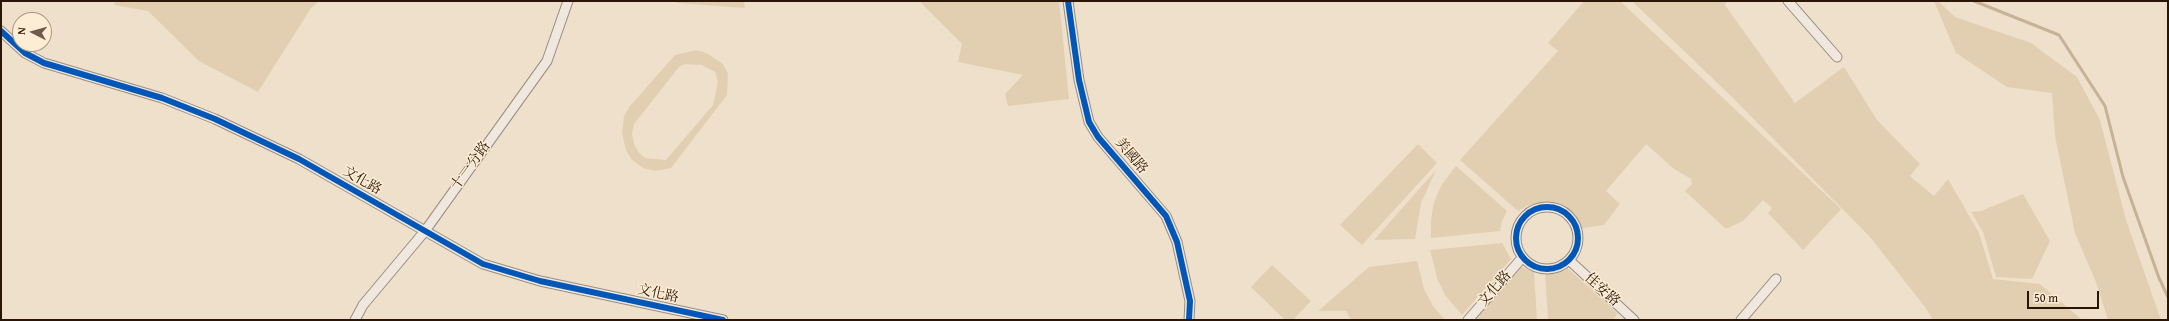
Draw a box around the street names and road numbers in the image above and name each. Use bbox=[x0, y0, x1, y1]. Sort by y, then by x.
street label: 美國路 bbox=[1111, 135, 1151, 177]
street label: 十一分路 bbox=[448, 138, 494, 194]
street label: 文化路 bbox=[340, 163, 384, 199]
street label: 文化路 bbox=[1475, 268, 1515, 310]
street label: 佳安路 bbox=[1581, 270, 1623, 310]
street label: 文化路 bbox=[636, 281, 680, 307]

